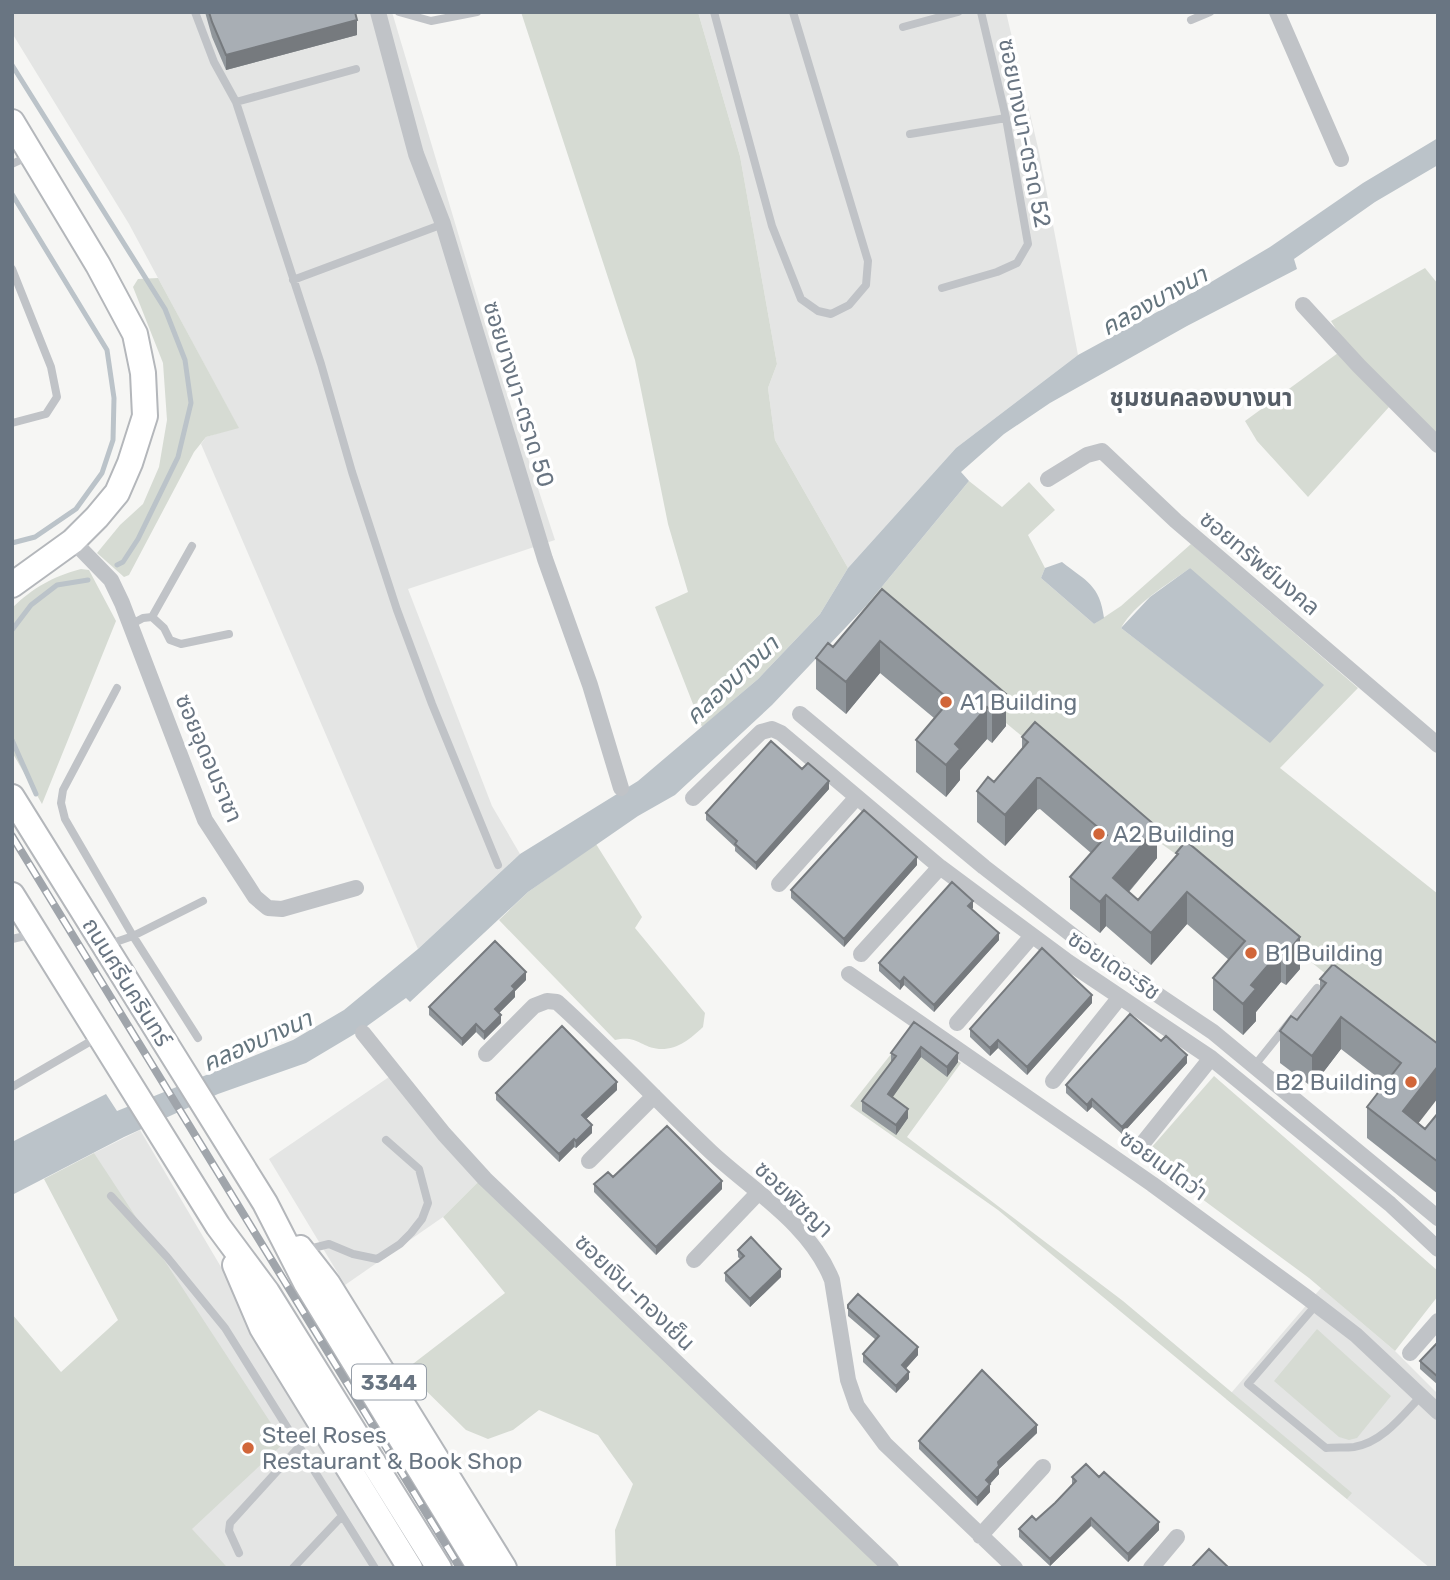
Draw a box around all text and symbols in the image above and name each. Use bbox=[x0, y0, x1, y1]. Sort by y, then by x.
street label: ซอยบางนา-ตราด 52 bbox=[993, 36, 1057, 230]
water label: คลองบางนา bbox=[1096, 260, 1213, 342]
street label: ซอยบางนา-ตราด 50 bbox=[477, 298, 561, 490]
district label: ชุมชนคลองบางนา bbox=[1110, 384, 1292, 413]
street label: ซอยทรัพย์มงคล bbox=[1194, 505, 1326, 621]
water label: คลองบางนา bbox=[680, 629, 785, 730]
place label: A1 Building bbox=[960, 688, 1077, 716]
street label: ซอยอุดอนราชา bbox=[169, 690, 249, 826]
marker: A1 Building bbox=[938, 694, 954, 710]
place label: A2 Building bbox=[1113, 820, 1235, 848]
marker: A2 Building bbox=[1091, 826, 1107, 842]
street label: ถนนศรีนครินทร์ bbox=[76, 912, 178, 1052]
street label: ซอยเดอะริช bbox=[1063, 924, 1165, 1006]
place label: B1 Building bbox=[1265, 939, 1383, 967]
marker: B1 Building bbox=[1243, 945, 1259, 961]
water label: คลองบางนา bbox=[198, 1004, 317, 1078]
place label: B2 Building bbox=[1275, 1068, 1397, 1096]
marker: B2 Building bbox=[1403, 1074, 1419, 1090]
street label: ซอยเมโดว่า bbox=[1114, 1124, 1214, 1206]
street label: ซอยพิชญา bbox=[749, 1155, 839, 1243]
street label: ซอยเงิน-ทองเย็น bbox=[569, 1228, 701, 1356]
road number: 3344 bbox=[352, 1364, 426, 1400]
place label: Steel Roses Restaurant & Book Shop bbox=[262, 1421, 523, 1475]
marker: Steel Roses Restaurant & Book Shop bbox=[240, 1440, 256, 1456]

